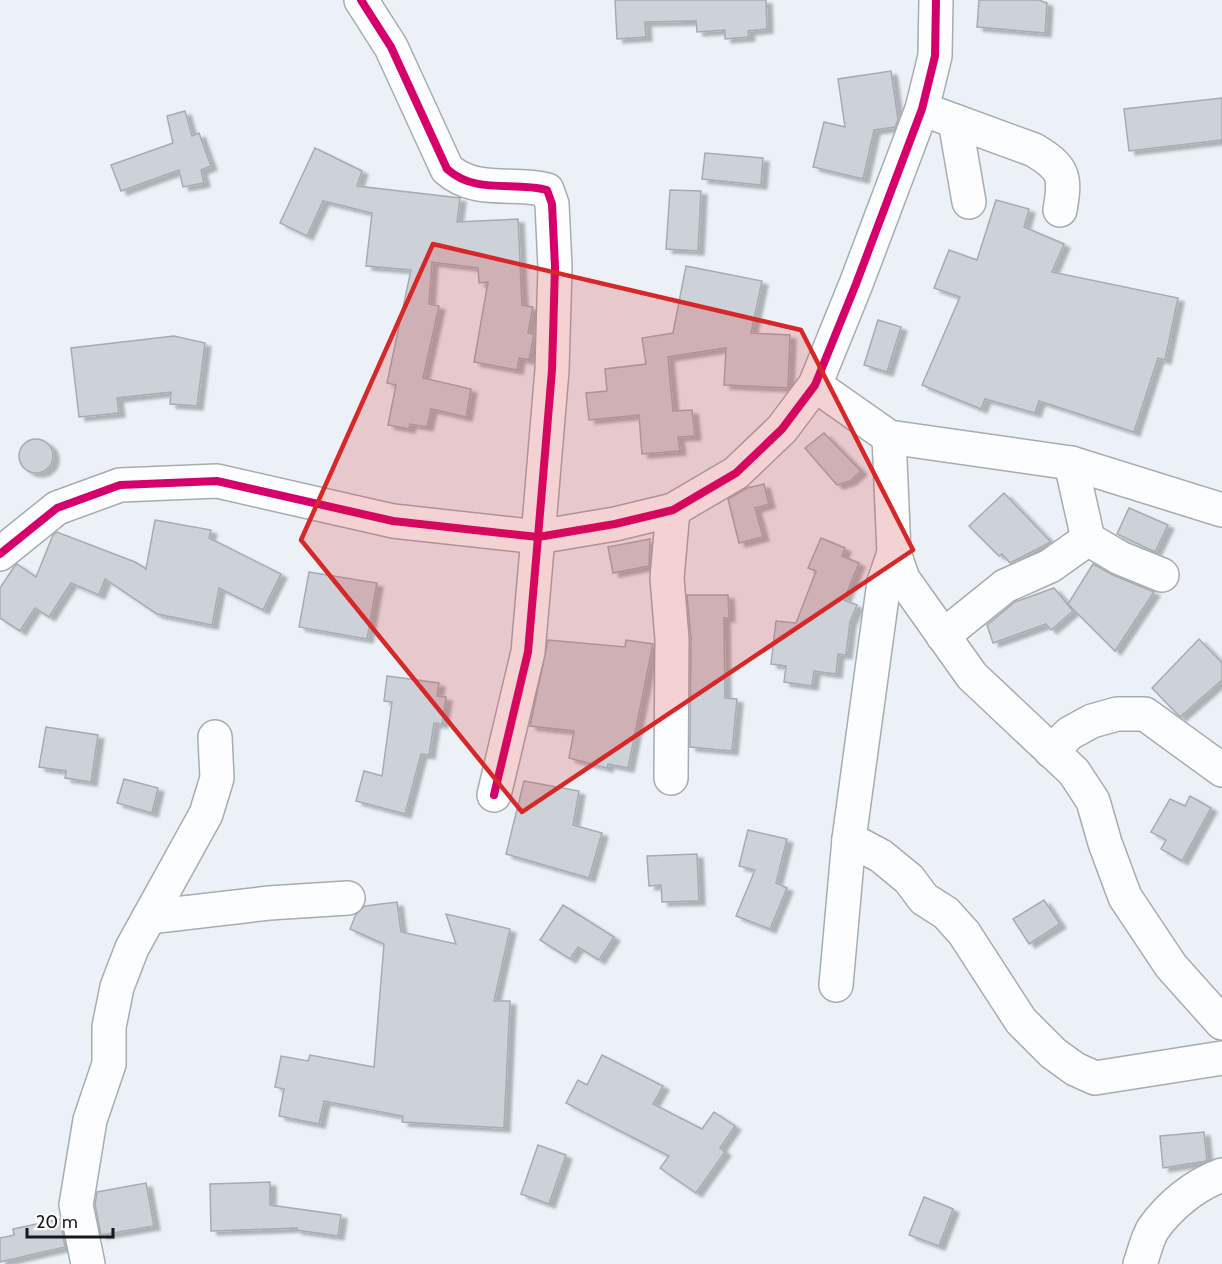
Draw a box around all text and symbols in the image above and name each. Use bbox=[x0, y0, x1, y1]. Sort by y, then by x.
scale bar bbox=[27, 1201, 112, 1239]
text: 20 m bbox=[36, 1211, 78, 1233]

